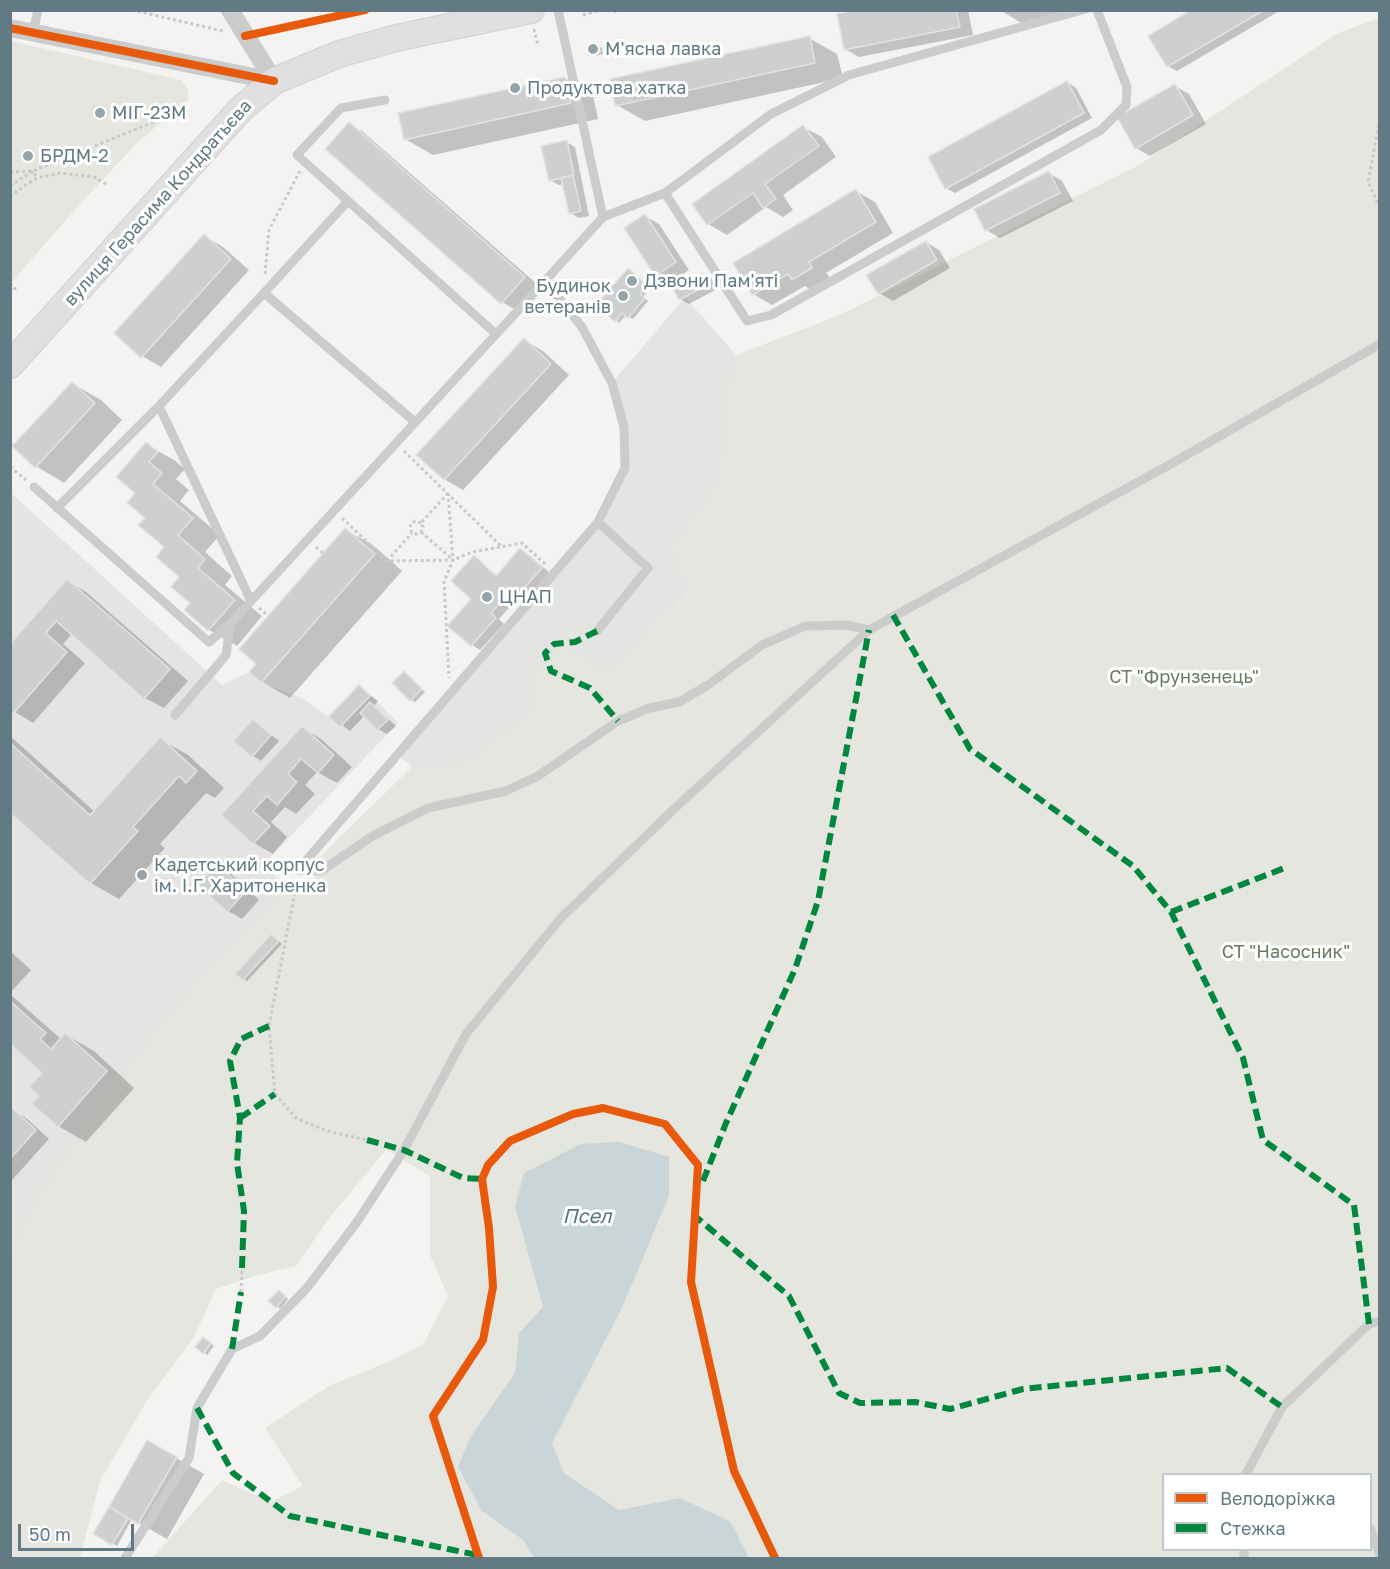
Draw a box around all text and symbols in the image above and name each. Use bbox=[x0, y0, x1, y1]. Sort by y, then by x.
place label: М'ясна лавка bbox=[605, 38, 721, 60]
marker: М'ясна лавка bbox=[586, 42, 600, 56]
place label: Продуктова хатка bbox=[527, 77, 686, 99]
marker: Продуктова хатка bbox=[508, 81, 522, 95]
street label: вулиця Герасима Кондратьєва bbox=[60, 95, 256, 311]
place label: МІГ-23М bbox=[112, 102, 187, 124]
marker: МІГ-23М bbox=[93, 106, 107, 120]
place label: БРДМ-2 bbox=[40, 145, 109, 167]
marker: БРДМ-2 bbox=[21, 149, 35, 163]
place label: Дзвони Пам'яті bbox=[644, 270, 778, 292]
marker: Дзвони Пам'яті bbox=[625, 274, 639, 288]
place label: Будинок ветеранів bbox=[524, 275, 611, 318]
marker: Будинок ветеранів bbox=[616, 289, 630, 303]
place label: ЦНАП bbox=[499, 586, 552, 608]
marker: ЦНАП bbox=[480, 590, 494, 604]
park label: СТ "Фрунзенець" bbox=[1109, 666, 1259, 688]
place label: Кадетський корпус ім. І.Г. Харитоненка bbox=[154, 854, 326, 896]
marker: Кадетський корпус ім. І.Г. Харитоненка bbox=[135, 868, 149, 882]
park label: СТ "Насосник" bbox=[1222, 941, 1350, 963]
water label: Псел bbox=[563, 1205, 611, 1229]
legend bbox=[1162, 1473, 1372, 1551]
text: Велодоріжка bbox=[1220, 1487, 1336, 1509]
scale bar bbox=[21, 1512, 136, 1550]
text: Стежка bbox=[1220, 1517, 1286, 1539]
text: 50 m bbox=[29, 1523, 71, 1545]

